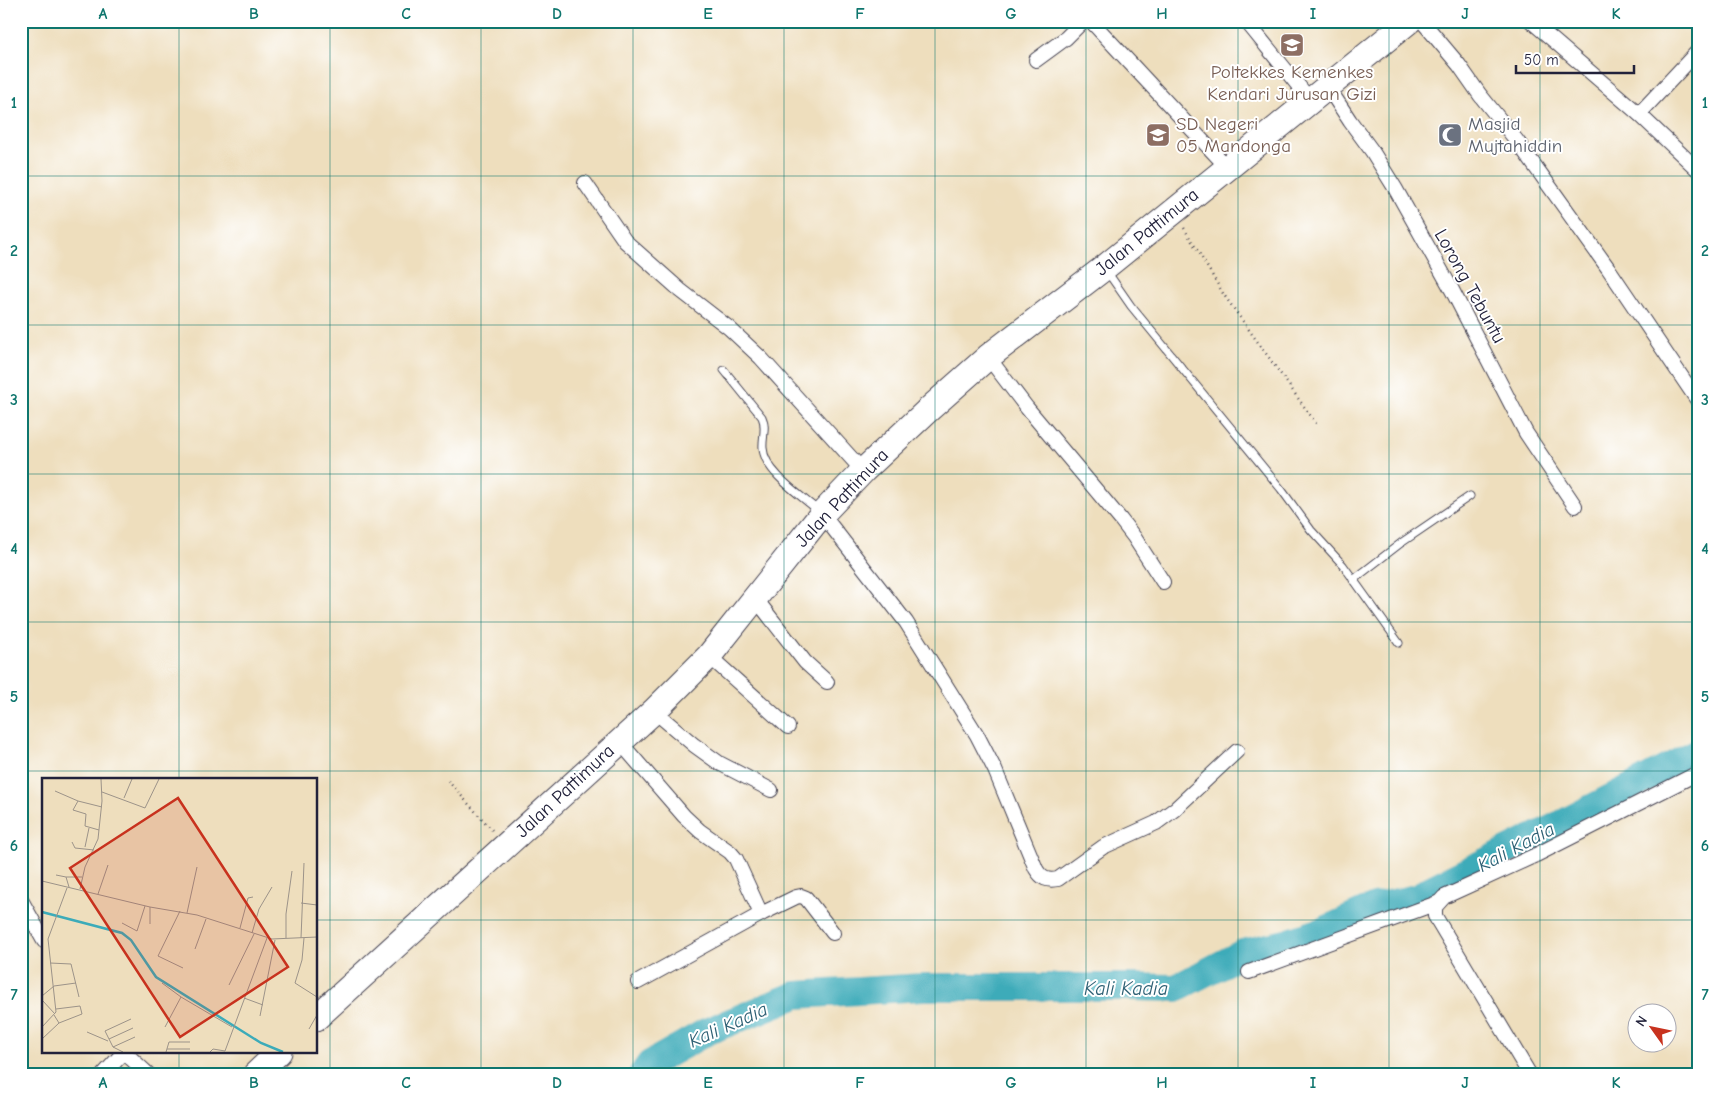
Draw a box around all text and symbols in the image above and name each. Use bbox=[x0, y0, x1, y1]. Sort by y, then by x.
text: A bbox=[99, 5, 108, 23]
text: B bbox=[249, 5, 259, 23]
text: C bbox=[401, 5, 411, 23]
text: D bbox=[552, 5, 562, 23]
text: E bbox=[703, 5, 713, 23]
text: F bbox=[855, 5, 865, 23]
text: G bbox=[1005, 5, 1017, 23]
text: H bbox=[1156, 5, 1168, 23]
text: I bbox=[1310, 5, 1316, 23]
text: J bbox=[1461, 5, 1469, 23]
text: K bbox=[1611, 5, 1621, 23]
school or university icon: Poltekkes Kemenkes Kendari Jurusan Gizi bbox=[1279, 32, 1305, 58]
scale bar bbox=[1516, 42, 1634, 74]
text: 50 m bbox=[1524, 51, 1559, 69]
place label: Poltekkes Kemenkes Kendari Jurusan Gizi bbox=[1207, 61, 1377, 105]
text: 1 bbox=[11, 94, 17, 112]
text: 1 bbox=[1702, 94, 1708, 112]
place label: SD Negeri 05 Mandonga bbox=[1176, 113, 1291, 157]
place label: Masjid Mujtahiddin bbox=[1468, 113, 1562, 157]
school or university icon: SD Negeri 05 Mandonga bbox=[1145, 122, 1171, 148]
mosque icon: Masjid Mujtahiddin bbox=[1437, 122, 1463, 148]
street label: Jalan Pattimura bbox=[1091, 184, 1203, 280]
street label: Lorong Tebuntu bbox=[1430, 225, 1510, 347]
text: 2 bbox=[10, 242, 18, 260]
text: 2 bbox=[1701, 242, 1709, 260]
text: 3 bbox=[10, 391, 18, 409]
text: 3 bbox=[1701, 391, 1709, 409]
street label: Jalan Pattimura bbox=[791, 444, 893, 552]
text: 4 bbox=[10, 540, 18, 558]
text: 4 bbox=[1701, 540, 1709, 558]
text: 5 bbox=[10, 688, 18, 706]
text: 5 bbox=[1701, 688, 1709, 706]
street label: Jalan Pattimura bbox=[511, 740, 619, 842]
inset map bbox=[42, 778, 318, 1054]
water label: Kali Kadia bbox=[1474, 817, 1558, 877]
text: 6 bbox=[10, 837, 18, 855]
text: 6 bbox=[1701, 837, 1709, 855]
water label: Kali Kadia bbox=[1084, 977, 1168, 1000]
text: 7 bbox=[10, 986, 18, 1004]
text: 7 bbox=[1701, 986, 1709, 1004]
water label: Kali Kadia bbox=[685, 997, 771, 1053]
north arrow bbox=[1626, 1004, 1676, 1054]
text: N bbox=[1632, 1013, 1651, 1030]
text: A bbox=[99, 1074, 108, 1092]
text: B bbox=[249, 1074, 259, 1092]
text: C bbox=[401, 1074, 411, 1092]
text: D bbox=[552, 1074, 562, 1092]
text: E bbox=[703, 1074, 713, 1092]
text: F bbox=[855, 1074, 865, 1092]
text: G bbox=[1005, 1074, 1017, 1092]
text: H bbox=[1156, 1074, 1168, 1092]
text: I bbox=[1310, 1074, 1316, 1092]
text: J bbox=[1461, 1074, 1469, 1092]
text: K bbox=[1611, 1074, 1621, 1092]

